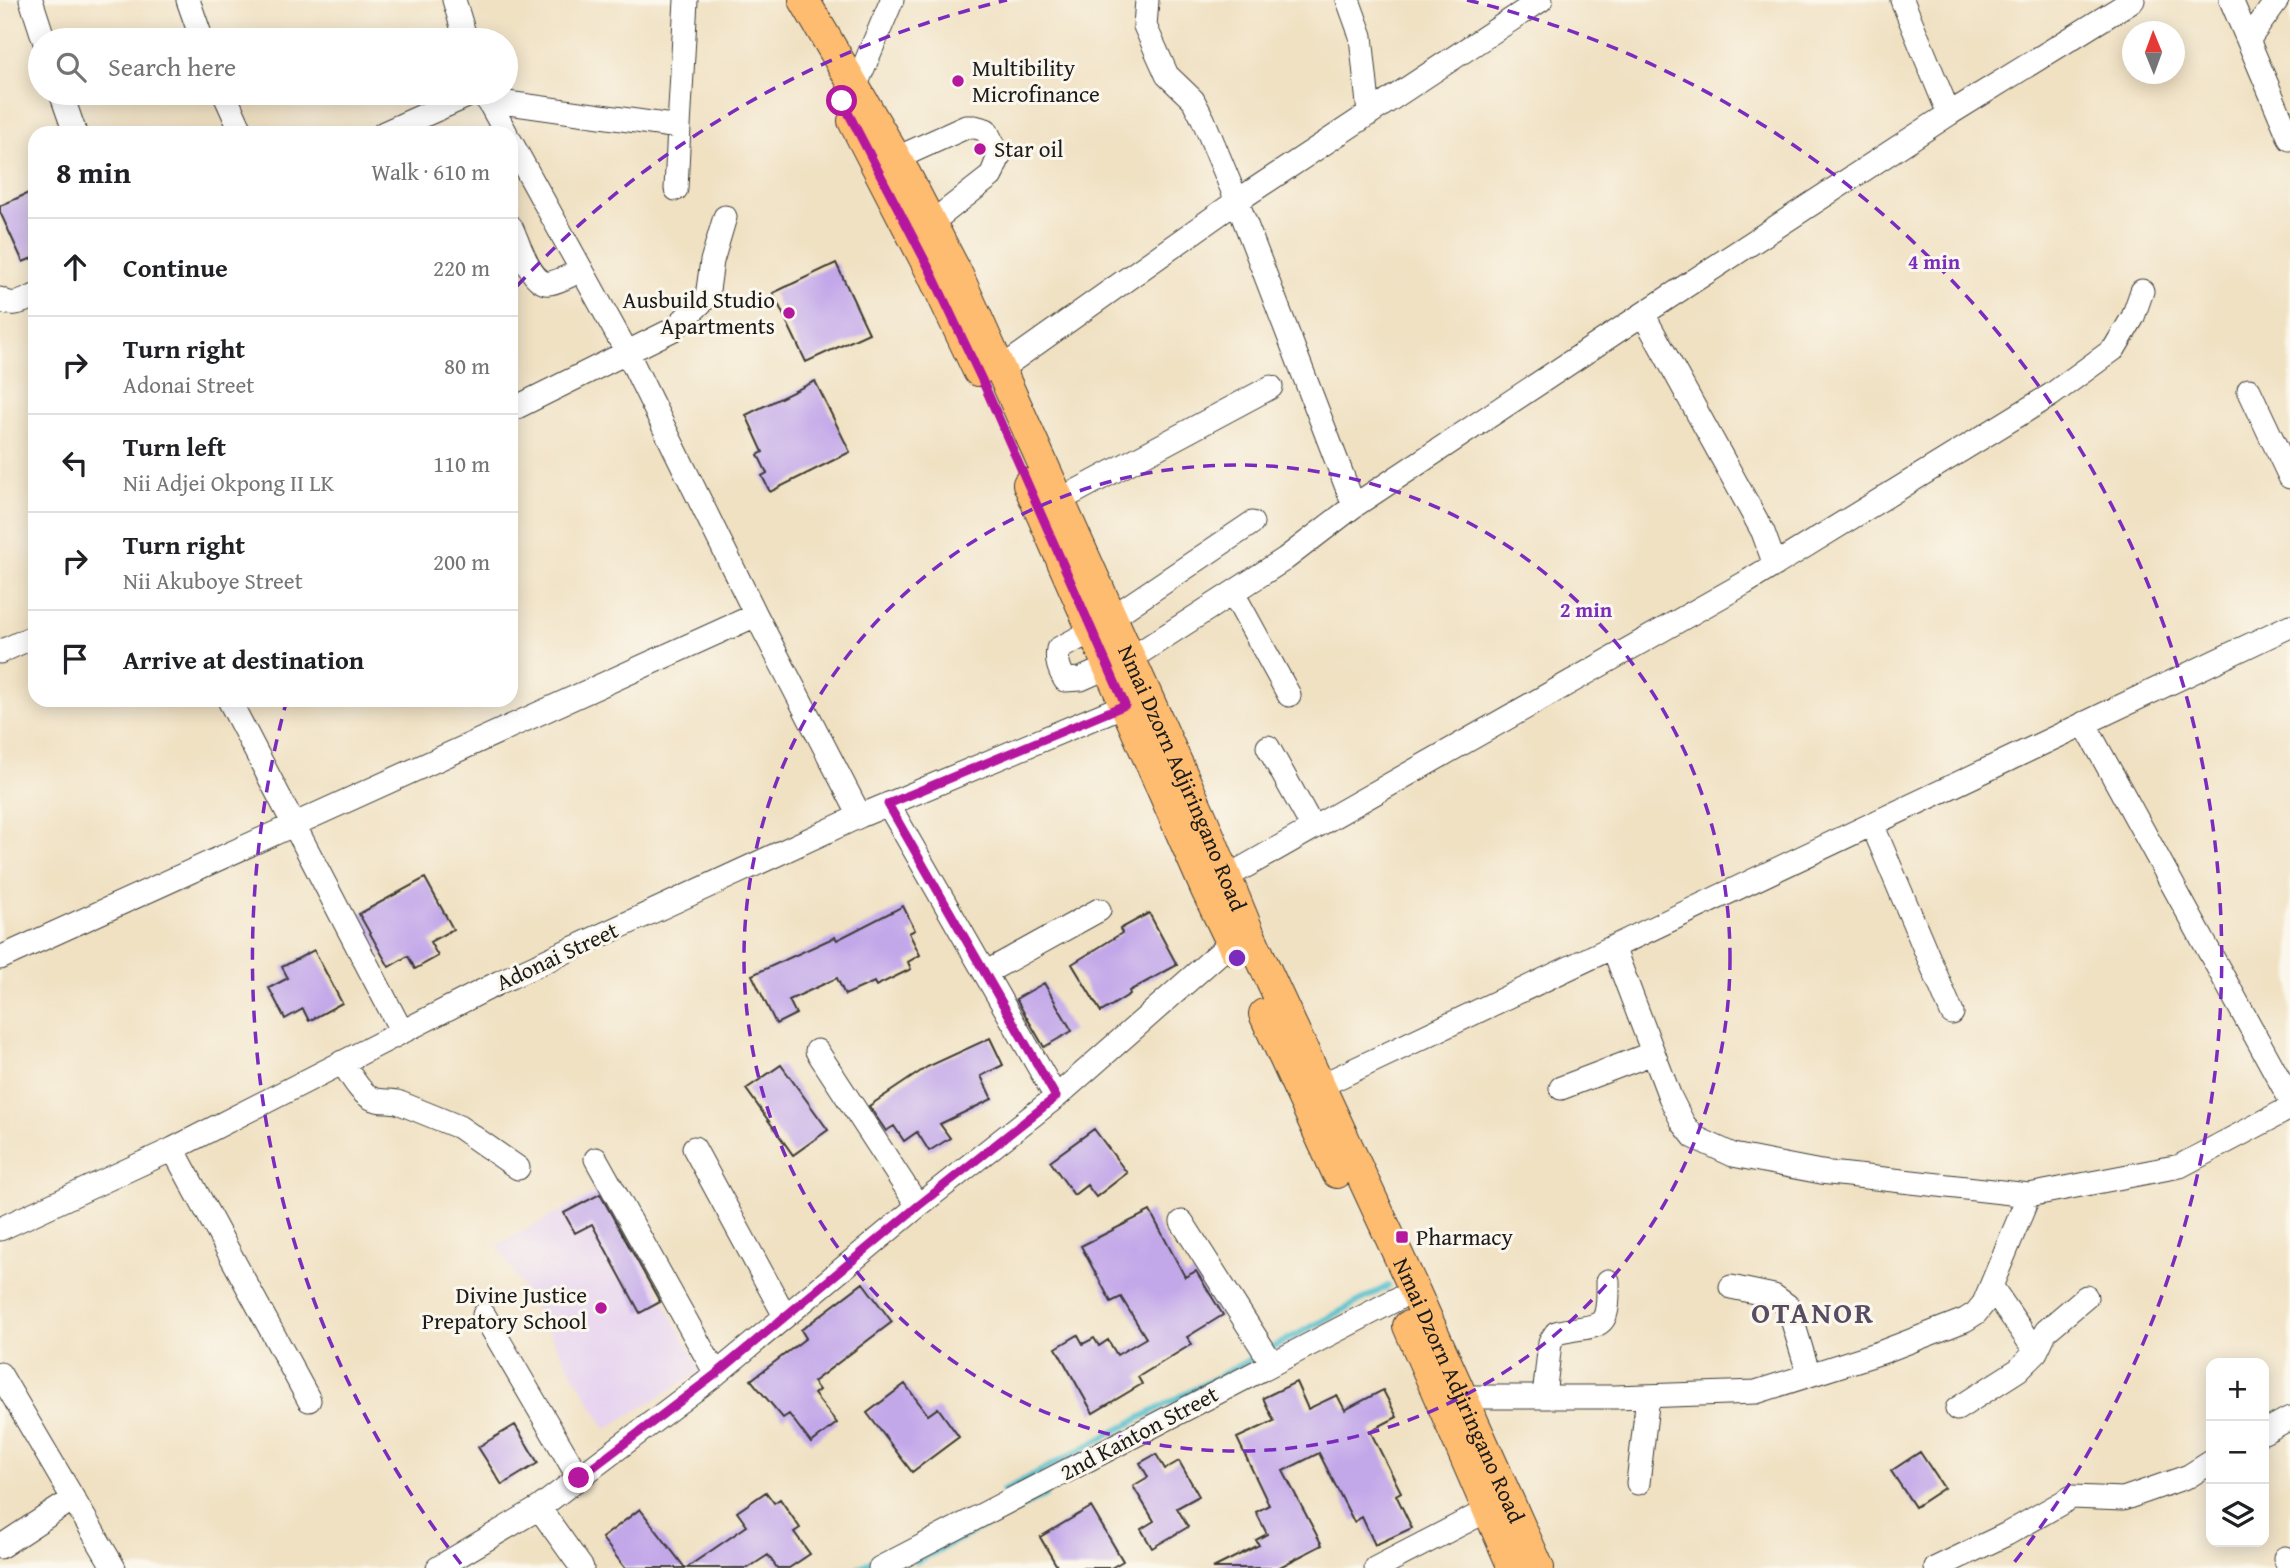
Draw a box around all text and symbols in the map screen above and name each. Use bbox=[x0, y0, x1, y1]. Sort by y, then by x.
north arrow bbox=[2122, 21, 2185, 84]
search box bbox=[28, 28, 518, 105]
text: Search here bbox=[108, 47, 236, 86]
icon: search bbox=[52, 48, 90, 86]
place label: Multibility Microfinance bbox=[972, 51, 1100, 110]
marker: Multibility Microfinance bbox=[950, 73, 966, 89]
route start bbox=[826, 85, 857, 116]
place label: Star oil bbox=[994, 132, 1063, 165]
marker: Star oil bbox=[972, 141, 988, 157]
text: 8 min bbox=[56, 150, 131, 194]
text: Walk · 610 m bbox=[371, 155, 490, 188]
text: 4 min bbox=[1908, 246, 1961, 277]
icon: ahead bbox=[56, 248, 94, 286]
text: Continue bbox=[123, 248, 228, 287]
text: 220 m bbox=[433, 251, 490, 284]
place label: Ausbuild Studio Apartments bbox=[623, 283, 775, 342]
marker: Ausbuild Studio Apartments bbox=[781, 305, 797, 321]
text: Turn right bbox=[123, 329, 245, 368]
icon: right bbox=[56, 346, 94, 384]
text: 80 m bbox=[444, 349, 490, 382]
text: Adonai Street bbox=[123, 368, 254, 401]
text: Turn left bbox=[123, 427, 226, 466]
icon: left bbox=[56, 444, 94, 482]
text: 110 m bbox=[433, 447, 490, 480]
text: Nii Adjei Okpong II LK bbox=[123, 466, 334, 499]
text: Turn right bbox=[123, 525, 245, 564]
icon: right bbox=[56, 542, 94, 580]
text: 200 m bbox=[433, 545, 490, 578]
text: Nii Akuboye Street bbox=[123, 564, 303, 597]
text: 2 min bbox=[1560, 594, 1613, 625]
street label: Nmai Dzorn Adjiringano Road bbox=[1110, 639, 1256, 916]
icon: arrive bbox=[56, 640, 94, 678]
text: Arrive at destination bbox=[123, 640, 364, 679]
street label: Adonai Street bbox=[490, 913, 623, 998]
centre of rings bbox=[1225, 946, 1249, 970]
place label: Pharmacy bbox=[1416, 1220, 1513, 1253]
marker: Pharmacy bbox=[1394, 1229, 1410, 1245]
street label: Nmai Dzorn Adjiringano Road bbox=[1386, 1252, 1534, 1529]
place label: Divine Justice Prepatory School bbox=[422, 1278, 587, 1337]
district label: OTANOR bbox=[1751, 1290, 1875, 1334]
marker: Divine Justice Prepatory School bbox=[593, 1300, 609, 1316]
map controls bbox=[2206, 1358, 2269, 1547]
button: + bbox=[2206, 1358, 2269, 1421]
street label: 2nd Kanton Street bbox=[1054, 1377, 1224, 1488]
button: − bbox=[2206, 1421, 2269, 1484]
route end bbox=[563, 1462, 594, 1493]
button: layers bbox=[2206, 1484, 2269, 1547]

